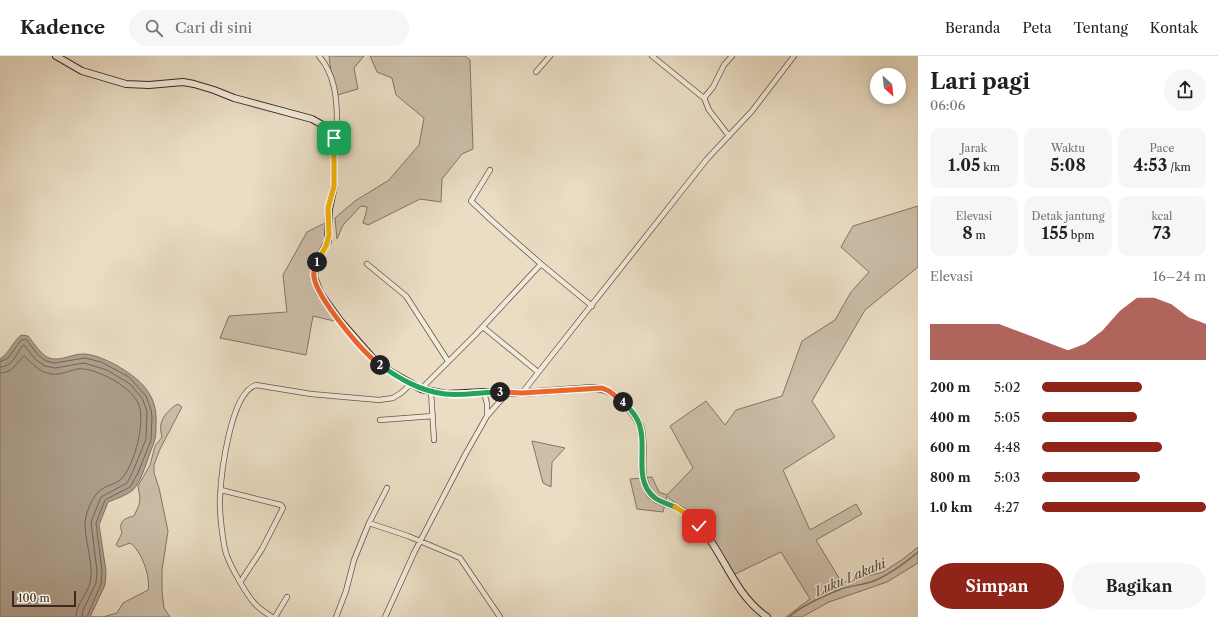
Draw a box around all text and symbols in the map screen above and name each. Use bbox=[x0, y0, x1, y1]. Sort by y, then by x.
search box bbox=[129, 10, 409, 46]
text: Kadence bbox=[20, 16, 105, 39]
icon: search bbox=[143, 17, 165, 39]
text: Cari di sini bbox=[175, 18, 252, 37]
text: Beranda bbox=[945, 19, 1001, 37]
text: Peta bbox=[1023, 19, 1052, 37]
text: Tentang bbox=[1074, 19, 1128, 37]
text: Kontak bbox=[1150, 19, 1198, 37]
north arrow bbox=[870, 68, 906, 104]
map controls bbox=[870, 68, 906, 104]
text: Lari pagi bbox=[930, 68, 1030, 95]
button: share bbox=[1164, 69, 1206, 111]
text: 06:06 bbox=[930, 97, 965, 113]
pin bbox=[317, 121, 351, 155]
icon: arrive bbox=[323, 127, 345, 149]
text: Jarak bbox=[961, 141, 987, 155]
text: Waktu bbox=[1051, 141, 1085, 155]
text: Pace bbox=[1150, 141, 1174, 155]
text: 1.05 bbox=[948, 155, 980, 175]
text: 5:08 bbox=[1050, 155, 1086, 175]
text: 4:53 bbox=[1133, 155, 1167, 175]
text: km bbox=[980, 160, 1000, 174]
text: /km bbox=[1167, 160, 1191, 174]
text: Elevasi bbox=[956, 209, 992, 223]
text: Detak jantung bbox=[1032, 209, 1105, 223]
text: kcal bbox=[1152, 209, 1172, 223]
text: 8 bbox=[962, 223, 973, 243]
text: 155 bbox=[1041, 223, 1068, 243]
text: 73 bbox=[1153, 223, 1171, 243]
text: m bbox=[973, 228, 986, 242]
text: bpm bbox=[1068, 228, 1095, 242]
pin: 1 bbox=[307, 252, 327, 272]
text: 1 bbox=[315, 255, 319, 269]
text: Elevasi bbox=[930, 268, 973, 284]
text: 16–24 m bbox=[1153, 268, 1206, 284]
pin: 2 bbox=[370, 355, 390, 375]
text: 2 bbox=[377, 358, 383, 372]
text: 200 m bbox=[930, 379, 970, 395]
text: 5:02 bbox=[994, 379, 1020, 395]
pin: 3 bbox=[490, 382, 510, 402]
text: 3 bbox=[497, 385, 503, 399]
pin: 4 bbox=[613, 392, 633, 412]
text: 4 bbox=[620, 395, 626, 409]
text: 400 m bbox=[930, 409, 970, 425]
text: 5:05 bbox=[994, 409, 1020, 425]
text: 600 m bbox=[930, 439, 971, 455]
text: 4:48 bbox=[994, 439, 1020, 455]
text: 800 m bbox=[930, 469, 971, 485]
text: 5:03 bbox=[994, 469, 1020, 485]
text: 1.0 km bbox=[930, 499, 972, 515]
text: 4:27 bbox=[994, 499, 1019, 515]
pin bbox=[682, 509, 716, 543]
icon: check bbox=[688, 515, 710, 537]
water label: Luku Lakahi bbox=[811, 554, 889, 600]
button: Simpan bbox=[930, 563, 1064, 609]
button: Bagikan bbox=[1072, 563, 1206, 609]
scale bar bbox=[12, 589, 76, 608]
text: 100 m bbox=[18, 591, 50, 605]

